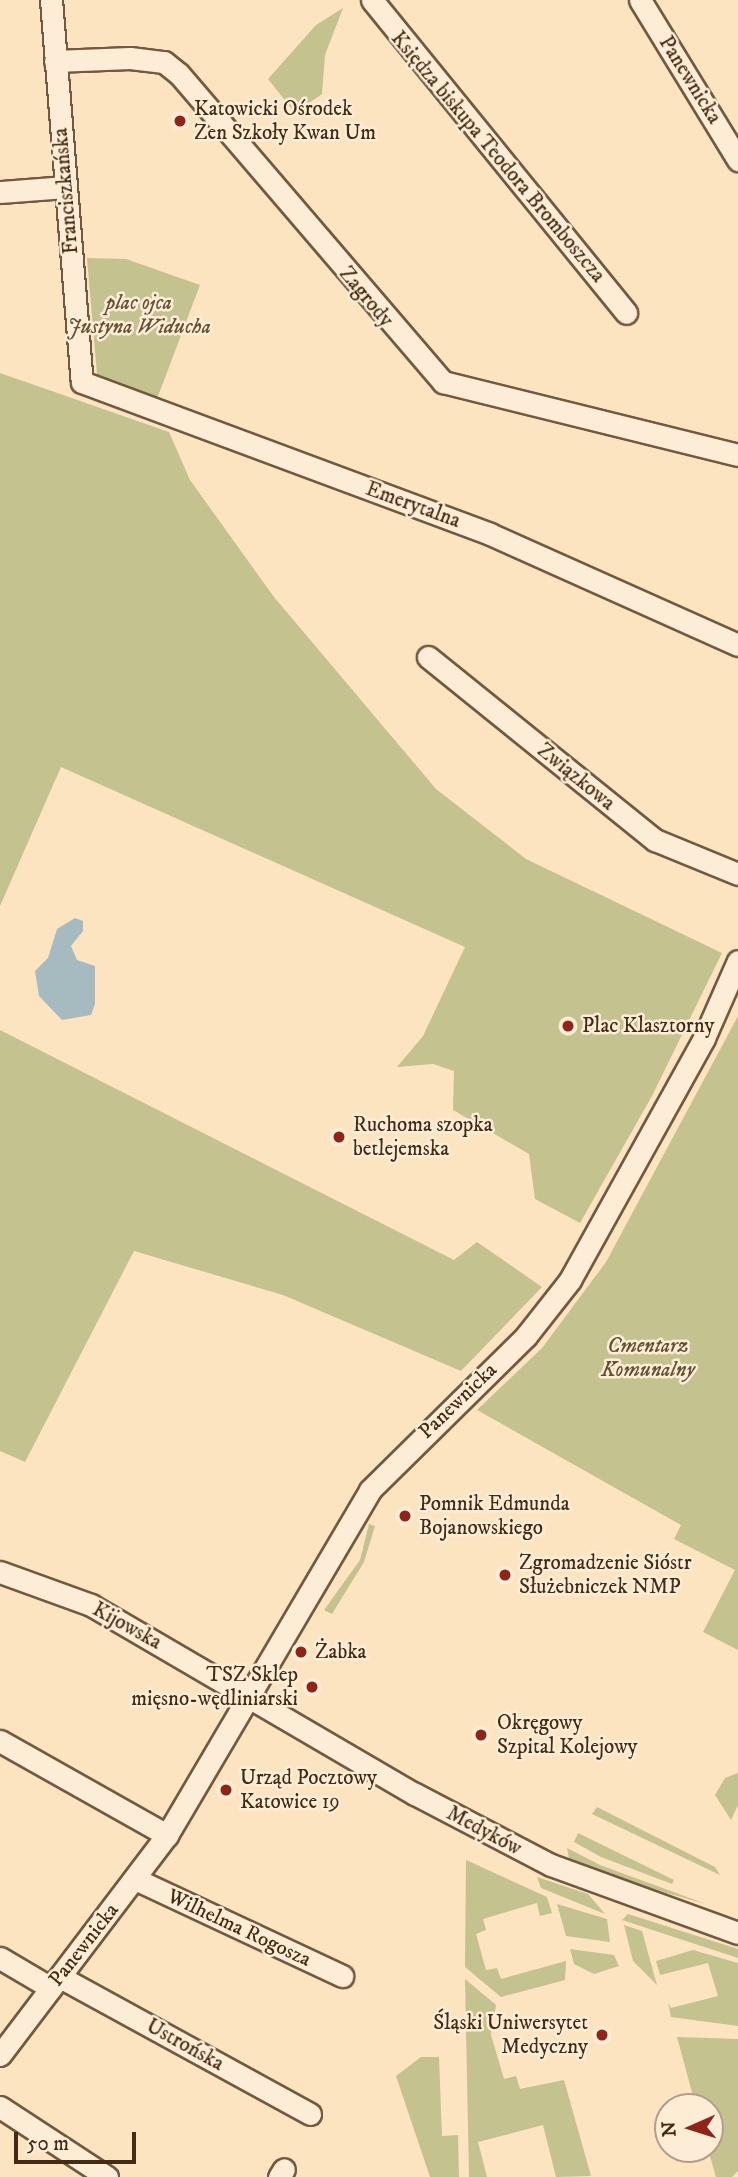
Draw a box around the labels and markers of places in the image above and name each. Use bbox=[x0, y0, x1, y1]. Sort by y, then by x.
place label: Katowicki Ośrodek Zen Szkoły Kwan Um bbox=[194, 96, 376, 146]
marker: Katowicki Ośrodek Zen Szkoły Kwan Um bbox=[172, 113, 188, 129]
place label: Plac Klasztorny bbox=[582, 1013, 714, 1039]
marker: Plac Klasztorny bbox=[560, 1018, 576, 1034]
place label: Ruchoma szopka betlejemska bbox=[353, 1112, 493, 1162]
marker: Ruchoma szopka betlejemska bbox=[331, 1129, 347, 1145]
place label: Pomnik Edmunda Bojanowskiego bbox=[419, 1491, 570, 1541]
marker: Pomnik Edmunda Bojanowskiego bbox=[397, 1508, 413, 1524]
place label: Zgromadzenie Sióstr Służebniczek NMP bbox=[519, 1550, 692, 1600]
marker: Zgromadzenie Sióstr Służebniczek NMP bbox=[497, 1567, 513, 1583]
place label: Żabka bbox=[315, 1639, 366, 1665]
marker: Żabka bbox=[293, 1644, 309, 1660]
place label: TSZ Sklep mięsno-wędliniarski bbox=[131, 1662, 298, 1712]
marker: TSZ Sklep mięsno-wędliniarski bbox=[304, 1679, 320, 1695]
place label: Okręgowy Szpital Kolejowy bbox=[497, 1710, 638, 1760]
marker: Okręgowy Szpital Kolejowy bbox=[471, 1725, 491, 1745]
place label: Urząd Pocztowy Katowice 19 bbox=[240, 1765, 377, 1815]
marker: Urząd Pocztowy Katowice 19 bbox=[218, 1782, 234, 1798]
place label: Śląski Uniwersytet Medyczny bbox=[433, 2010, 588, 2060]
marker: Śląski Uniwersytet Medyczny bbox=[594, 2027, 610, 2043]

